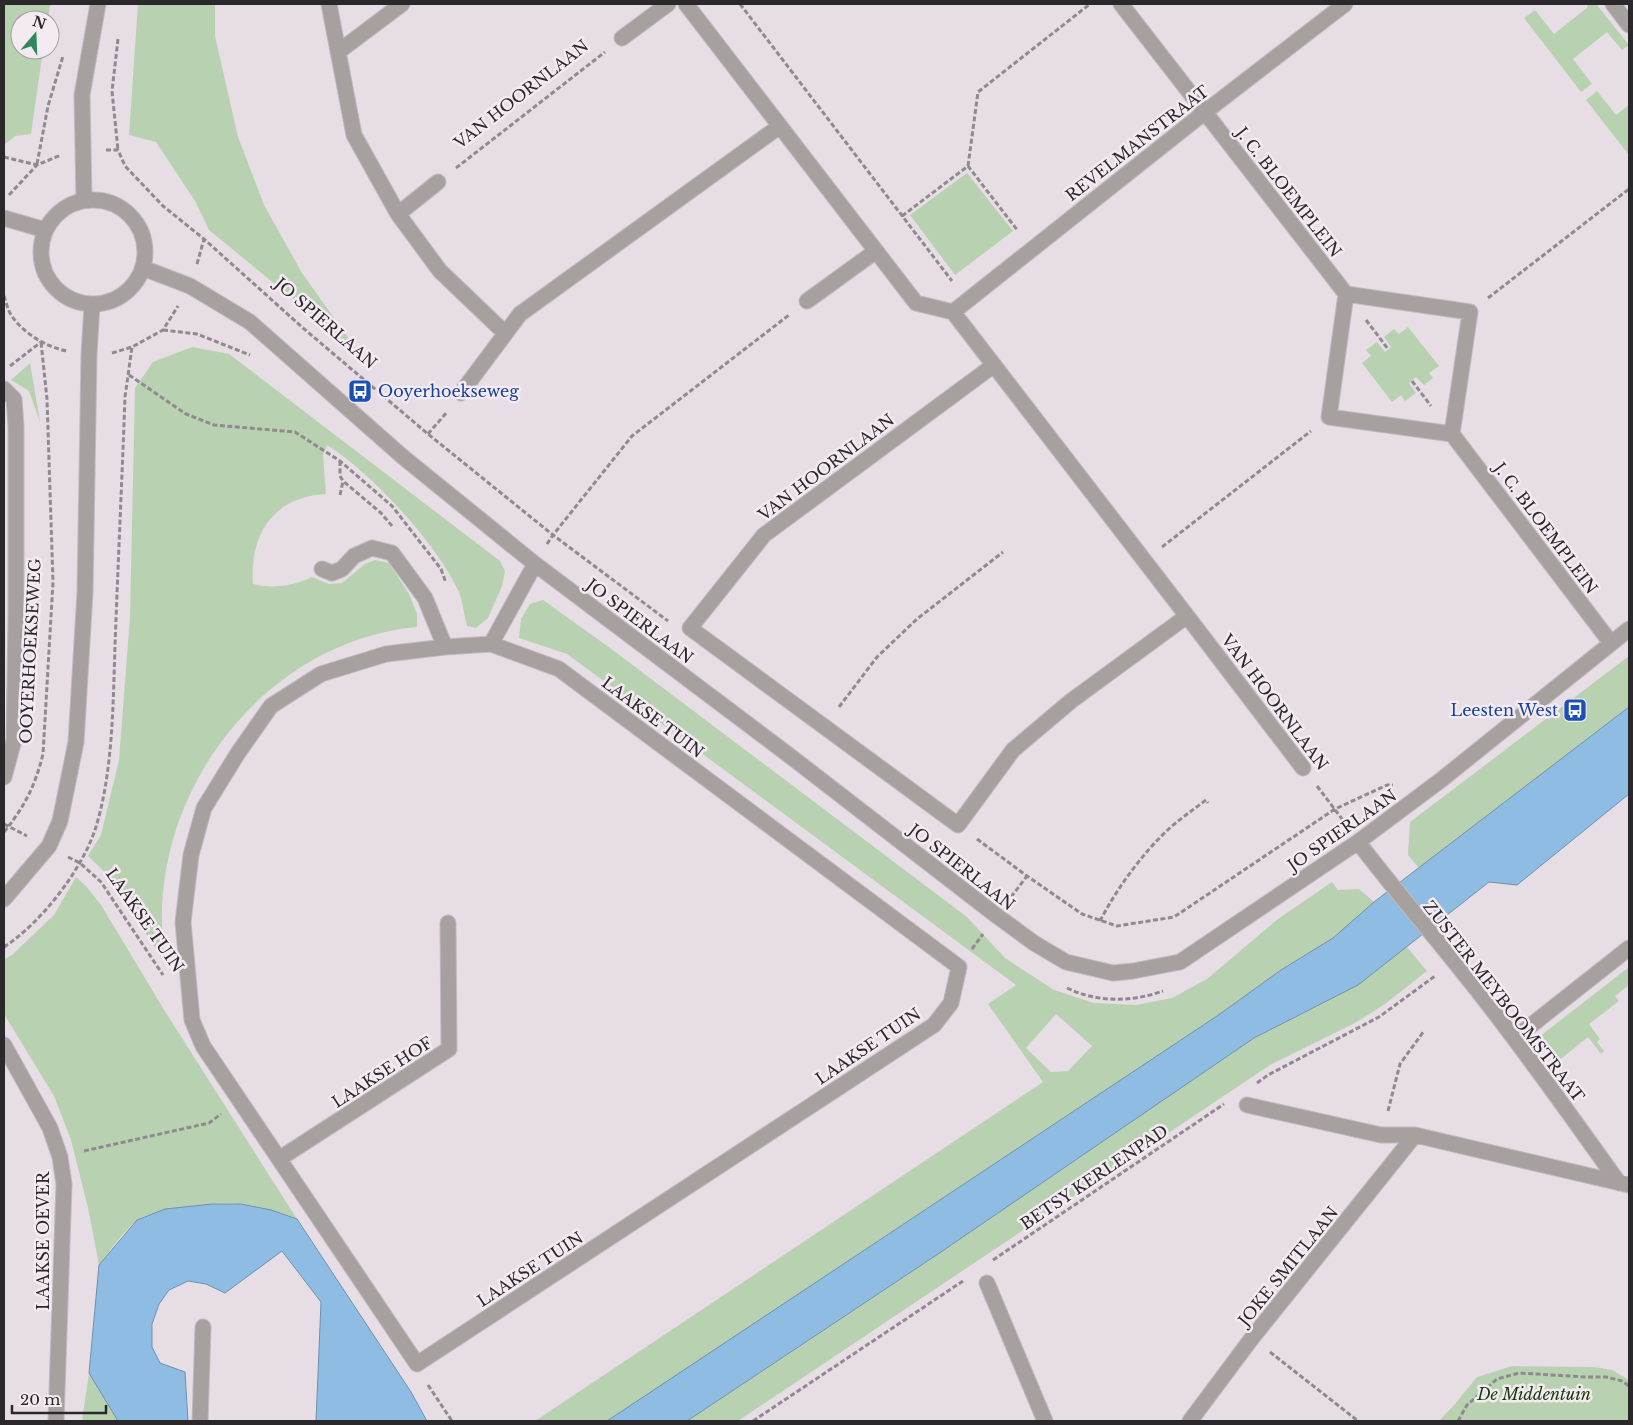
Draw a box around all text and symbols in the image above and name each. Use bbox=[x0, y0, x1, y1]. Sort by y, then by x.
north arrow bbox=[10, 10, 60, 60]
text: N bbox=[30, 12, 48, 33]
street label: VAN HOORNLAAN bbox=[449, 35, 592, 153]
street label: REVELMANSTRAAT bbox=[1061, 81, 1213, 205]
street label: J. C. BLOEMPLEIN bbox=[1231, 121, 1346, 261]
street label: JO SPIERLAAN bbox=[269, 272, 381, 373]
bus stop icon: Ooyerhoekseweg bbox=[347, 378, 373, 404]
place label: Ooyerhoekseweg bbox=[378, 381, 519, 401]
street label: VAN HOORNLAAN bbox=[753, 409, 898, 525]
street label: J. C. BLOEMPLEIN bbox=[1489, 457, 1602, 598]
street label: OOYERHOEKSEWEG bbox=[15, 558, 45, 744]
street label: JO SPIERLAAN bbox=[581, 573, 697, 668]
street label: VAN HOORNLAAN bbox=[1217, 629, 1333, 774]
street label: LAAKSE TUIN bbox=[598, 672, 708, 762]
bus stop icon: Leesten West bbox=[1562, 697, 1588, 723]
place label: Leesten West bbox=[1451, 700, 1558, 720]
street label: JO SPIERLAAN bbox=[1282, 785, 1400, 876]
street label: JO SPIERLAAN bbox=[904, 818, 1019, 915]
street label: LAAKSE TUIN bbox=[102, 864, 188, 976]
street label: ZUSTER MEYBOOMSTRAAT bbox=[1419, 896, 1589, 1106]
street label: LAAKSE TUIN bbox=[812, 1003, 924, 1089]
street label: LAAKSE HOF bbox=[328, 1032, 436, 1112]
street label: BETSY KERLENPAD bbox=[1016, 1120, 1172, 1234]
street label: LAAKSE OEVER bbox=[33, 1170, 53, 1310]
street label: JOKE SMITLAAN bbox=[1232, 1202, 1342, 1331]
street label: LAAKSE TUIN bbox=[473, 1227, 587, 1311]
scale bar bbox=[12, 1382, 106, 1414]
park label: De Middentuin bbox=[1476, 1384, 1591, 1404]
text: 20 m bbox=[20, 1390, 60, 1409]

